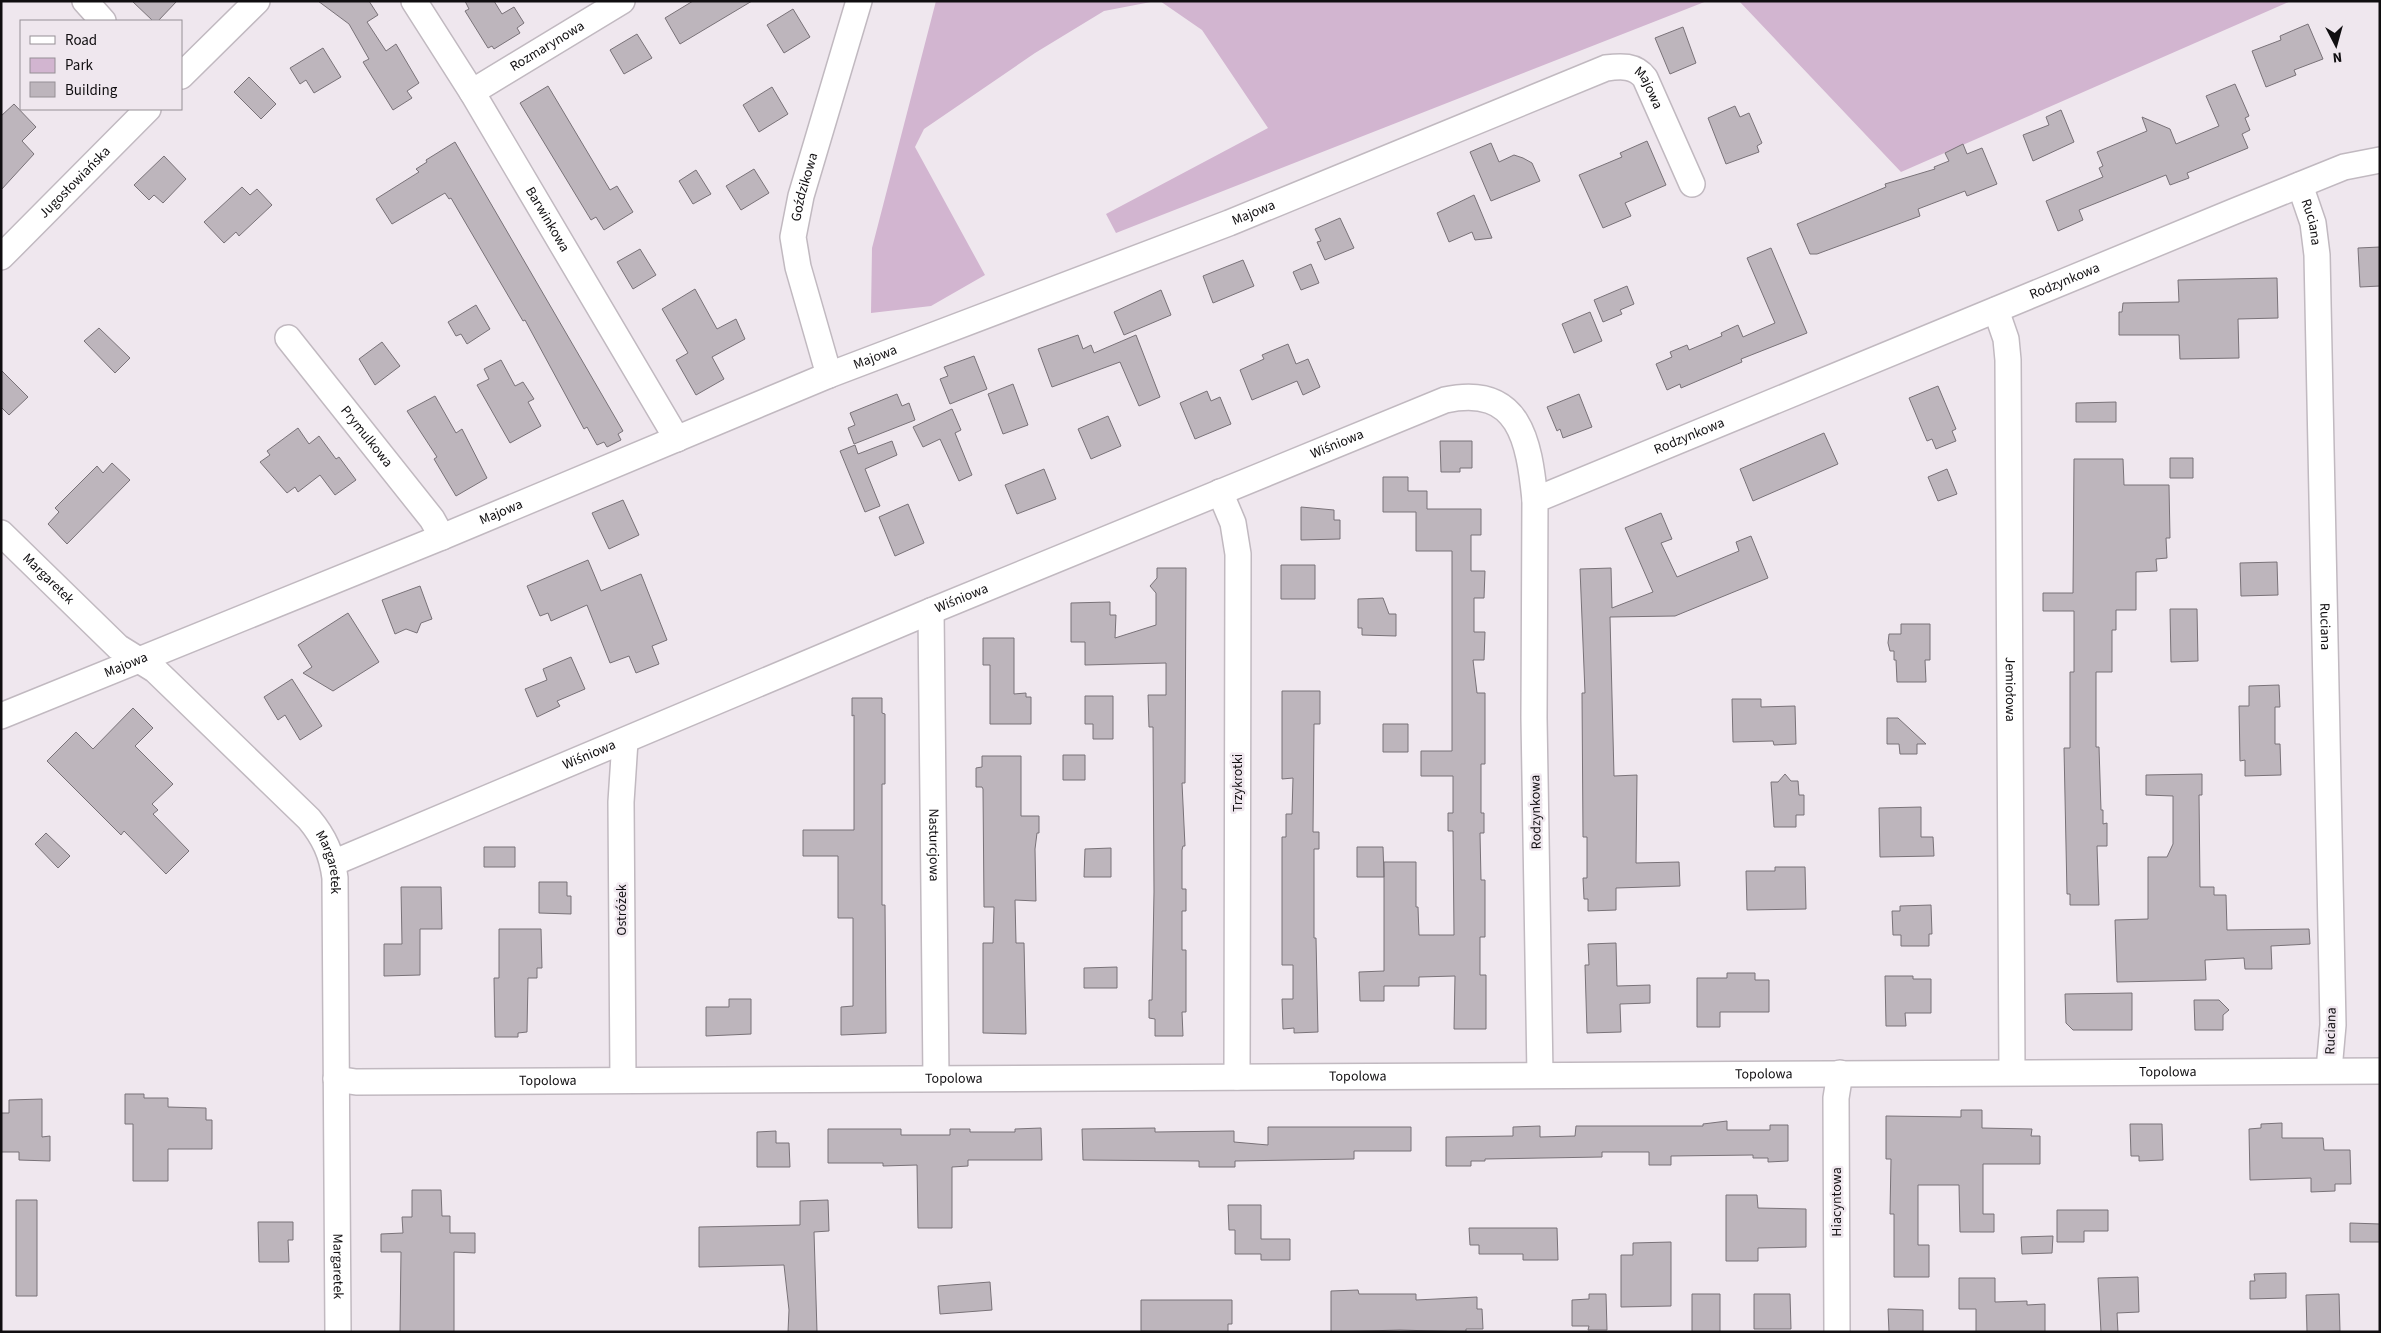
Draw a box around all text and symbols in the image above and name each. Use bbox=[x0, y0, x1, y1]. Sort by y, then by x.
street label: Rozmarynowa bbox=[506, 16, 588, 77]
legend bbox=[20, 20, 182, 110]
north arrow bbox=[2311, 20, 2361, 70]
text: Road bbox=[65, 30, 97, 51]
text: N bbox=[2332, 47, 2343, 67]
text: Park bbox=[65, 55, 94, 76]
street label: Majowa bbox=[1630, 62, 1668, 112]
text: Building bbox=[65, 80, 118, 101]
street label: Jugosłowiańska bbox=[35, 142, 115, 223]
street label: Goździkowa bbox=[786, 150, 823, 223]
street label: Barwinkowa bbox=[520, 183, 574, 256]
street label: Majowa bbox=[1229, 195, 1278, 231]
street label: Ruciana bbox=[2296, 196, 2326, 247]
street label: Rodzynkowa bbox=[2026, 258, 2103, 305]
street label: Majowa bbox=[851, 340, 900, 375]
street label: Prymulkowa bbox=[336, 402, 397, 472]
street label: Rodzynkowa bbox=[1651, 413, 1728, 460]
street label: Wiśniowa bbox=[1307, 424, 1367, 464]
street label: Majowa bbox=[476, 494, 526, 530]
street label: Margaretek bbox=[18, 549, 79, 609]
street label: Wiśniowa bbox=[932, 579, 991, 618]
street label: Ruciana bbox=[2314, 603, 2335, 650]
street label: Majowa bbox=[101, 647, 151, 683]
street label: Jemiołowa bbox=[2000, 657, 2020, 722]
street label: Wiśniowa bbox=[559, 735, 619, 775]
street label: Trzykrotki bbox=[1228, 754, 1248, 812]
street label: Rodzynkowa bbox=[1525, 775, 1547, 849]
street label: Nasturcjowa bbox=[923, 808, 944, 882]
street label: Margaretek bbox=[310, 827, 345, 894]
street label: Ostróżek bbox=[612, 884, 632, 936]
street label: Ruciana bbox=[2320, 1007, 2342, 1055]
street label: Topolowa bbox=[2139, 1062, 2197, 1082]
street label: Topolowa bbox=[1735, 1064, 1793, 1085]
street label: Topolowa bbox=[1329, 1066, 1387, 1087]
street label: Topolowa bbox=[925, 1069, 983, 1089]
street label: Topolowa bbox=[519, 1071, 577, 1091]
street label: Hiacyntowa bbox=[1827, 1167, 1847, 1237]
street label: Margaretek bbox=[327, 1233, 348, 1299]

